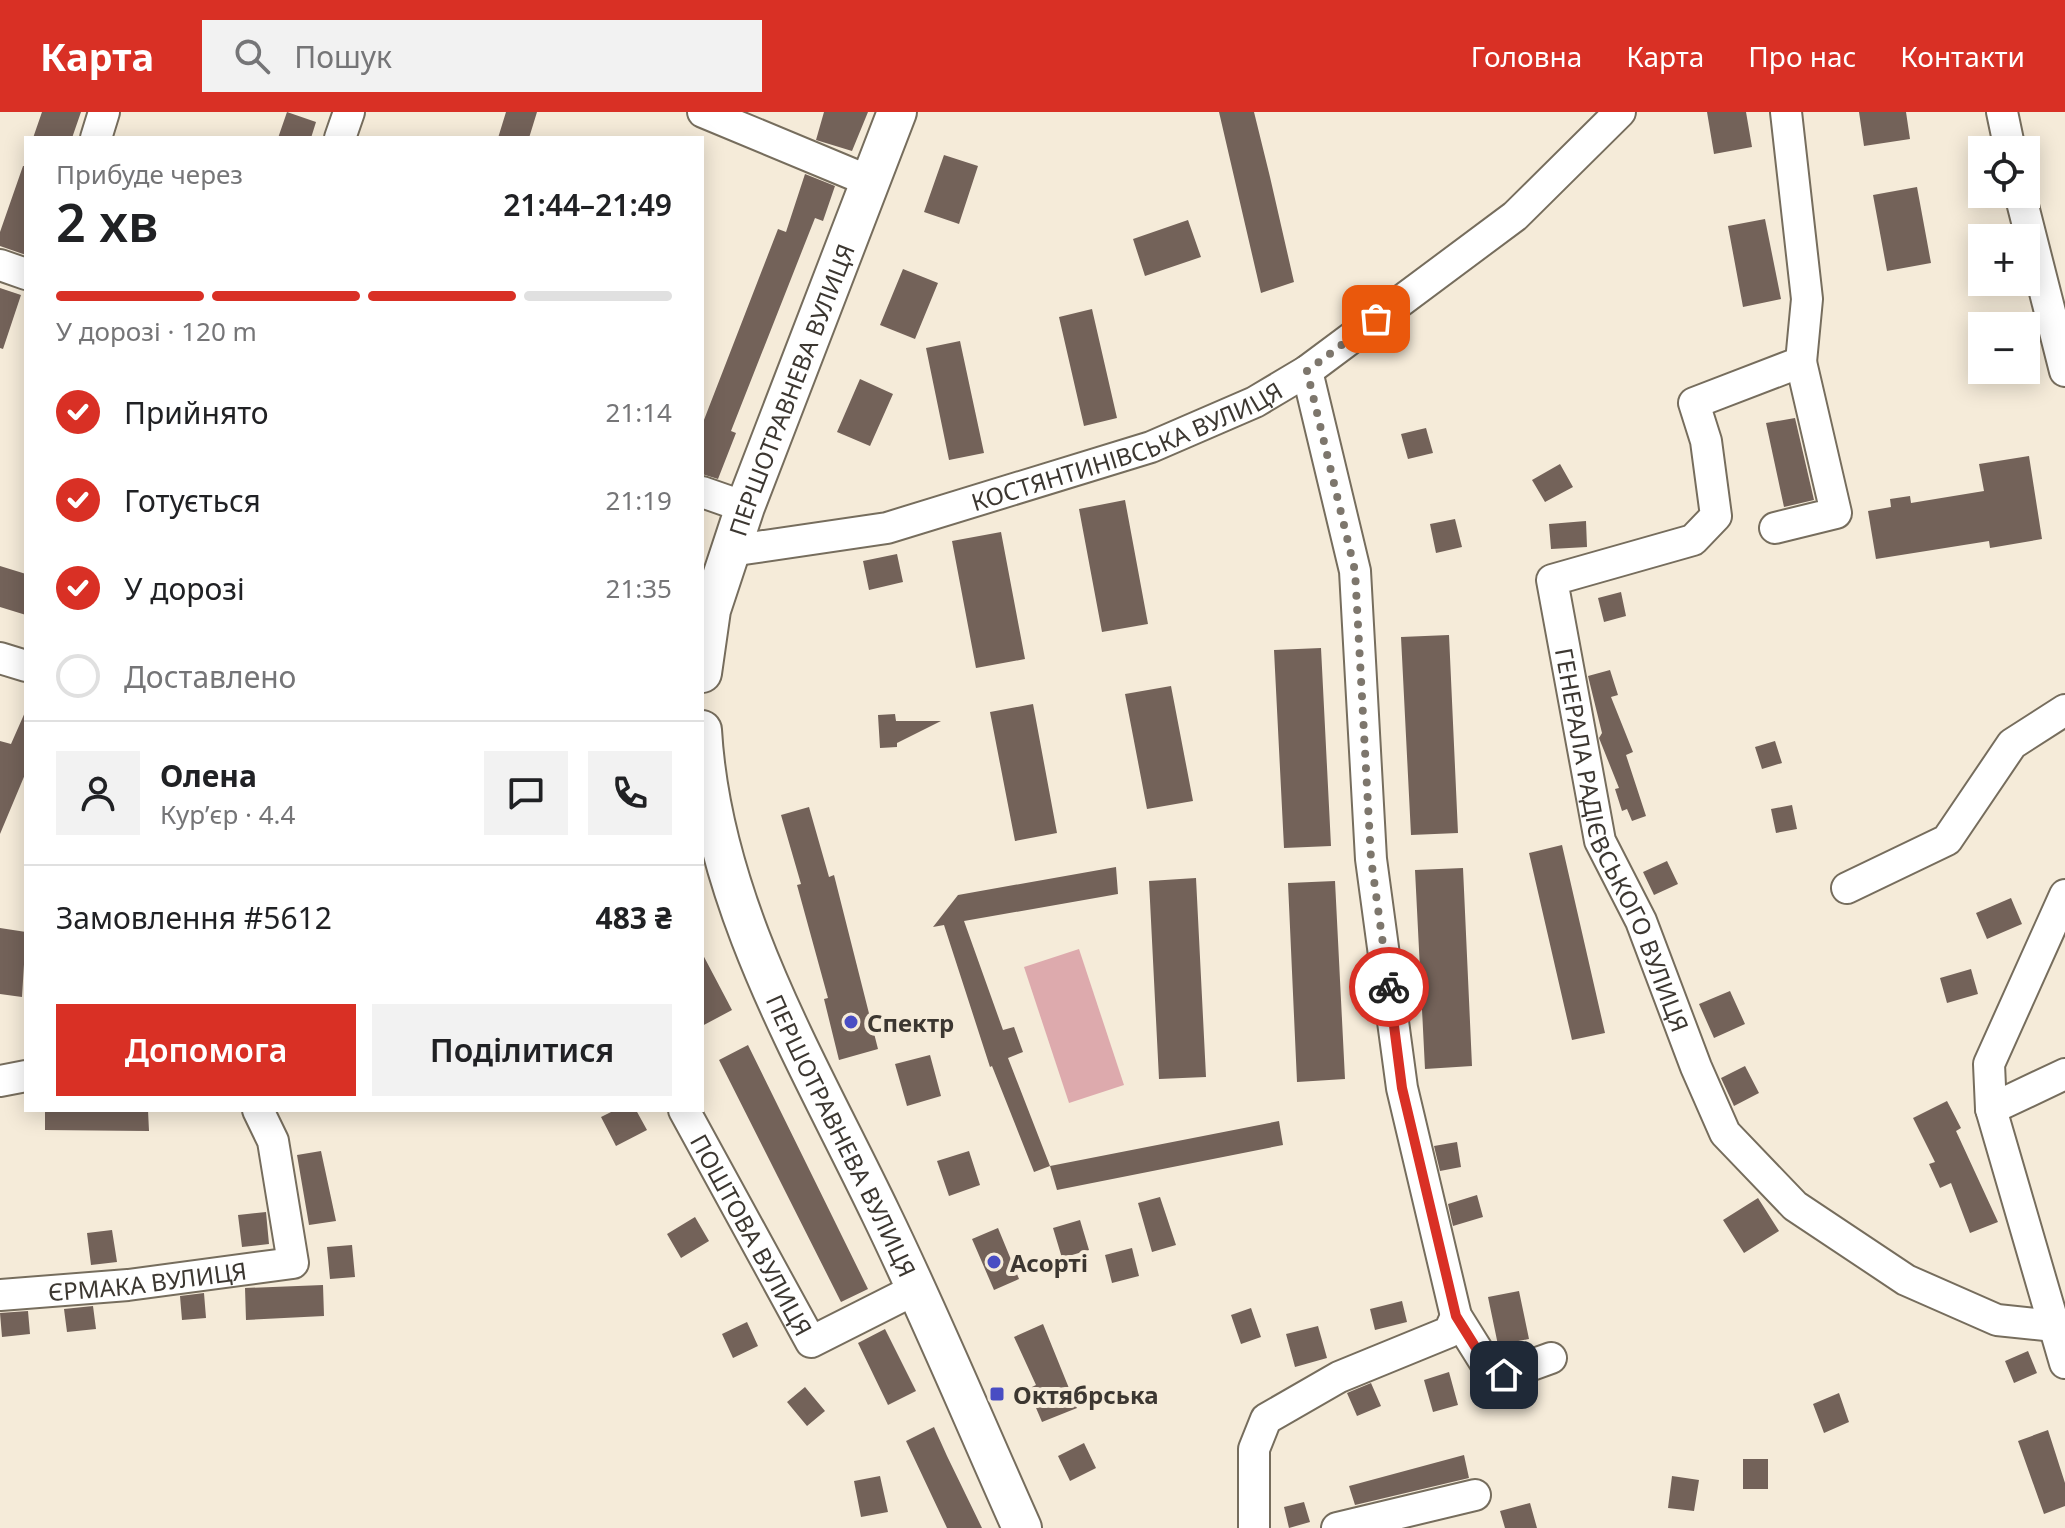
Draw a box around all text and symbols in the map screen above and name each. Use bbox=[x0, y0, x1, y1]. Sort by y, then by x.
search box bbox=[202, 20, 762, 92]
text: Карта bbox=[40, 30, 154, 82]
icon: search bbox=[230, 34, 274, 78]
text: Пошук bbox=[294, 36, 392, 77]
text: Головна bbox=[1471, 37, 1582, 75]
text: Карта bbox=[1626, 37, 1704, 75]
text: Про нас bbox=[1748, 37, 1856, 75]
text: Контакти bbox=[1900, 37, 2025, 75]
map controls bbox=[1968, 136, 2040, 384]
button: locate bbox=[1968, 136, 2040, 208]
text: Прибуде через bbox=[56, 156, 243, 192]
text: 21:44–21:49 bbox=[503, 184, 672, 225]
text: 2 хв bbox=[56, 186, 158, 257]
button: + bbox=[1968, 224, 2040, 296]
street label: ПЕРШОТРАВНЕВА ВУЛИЦЯ bbox=[720, 239, 861, 540]
pin bbox=[1342, 285, 1410, 353]
icon: bag bbox=[1354, 297, 1398, 341]
button: − bbox=[1968, 312, 2040, 384]
text: У дорозі · 120 m bbox=[56, 313, 257, 349]
street label: КОСТЯНТИНІВСЬКА ВУЛИЦЯ bbox=[967, 373, 1288, 518]
icon: check bbox=[56, 390, 100, 434]
text: Прийнято bbox=[124, 392, 269, 433]
text: 21:14 bbox=[606, 394, 672, 430]
icon: check bbox=[56, 478, 100, 522]
text: Готується bbox=[124, 480, 261, 521]
text: 21:19 bbox=[606, 482, 672, 518]
icon: check bbox=[56, 566, 100, 610]
text: У дорозі bbox=[124, 568, 245, 609]
text: 21:35 bbox=[606, 570, 672, 606]
street label: ГЕНЕРАЛА РАДІЄВСЬКОГО ВУЛИЦЯ bbox=[1548, 645, 1698, 1036]
text: Доставлено bbox=[124, 656, 296, 697]
button: person bbox=[56, 751, 140, 835]
button: chat bbox=[484, 751, 568, 835]
button: phone bbox=[588, 751, 672, 835]
text: Олена bbox=[160, 755, 257, 796]
text: Кур’єр · 4.4 bbox=[160, 796, 295, 832]
text: Замовлення #5612 bbox=[56, 897, 332, 938]
text: 483 ₴ bbox=[596, 897, 672, 938]
courier bbox=[1349, 947, 1429, 1027]
icon: bike bbox=[1367, 965, 1411, 1009]
street label: ПЕРШОТРАВНЕВА ВУЛИЦЯ bbox=[759, 989, 925, 1282]
button: Допомога bbox=[56, 1004, 356, 1096]
button: Поділитися bbox=[372, 1004, 672, 1096]
place label: Спектр bbox=[867, 1006, 954, 1039]
marker: Спектр bbox=[842, 1013, 860, 1031]
street label: ПОШТОВА ВУЛИЦЯ bbox=[684, 1128, 821, 1341]
place label: Асорті bbox=[1010, 1246, 1088, 1279]
street label: ЄРМАКА ВУЛИЦЯ bbox=[47, 1253, 249, 1308]
marker: Асорті bbox=[985, 1253, 1003, 1271]
pin bbox=[1470, 1341, 1538, 1409]
icon: home bbox=[1482, 1353, 1526, 1397]
place label: Октябрська bbox=[1013, 1378, 1159, 1411]
marker: Октябрська bbox=[988, 1385, 1006, 1403]

